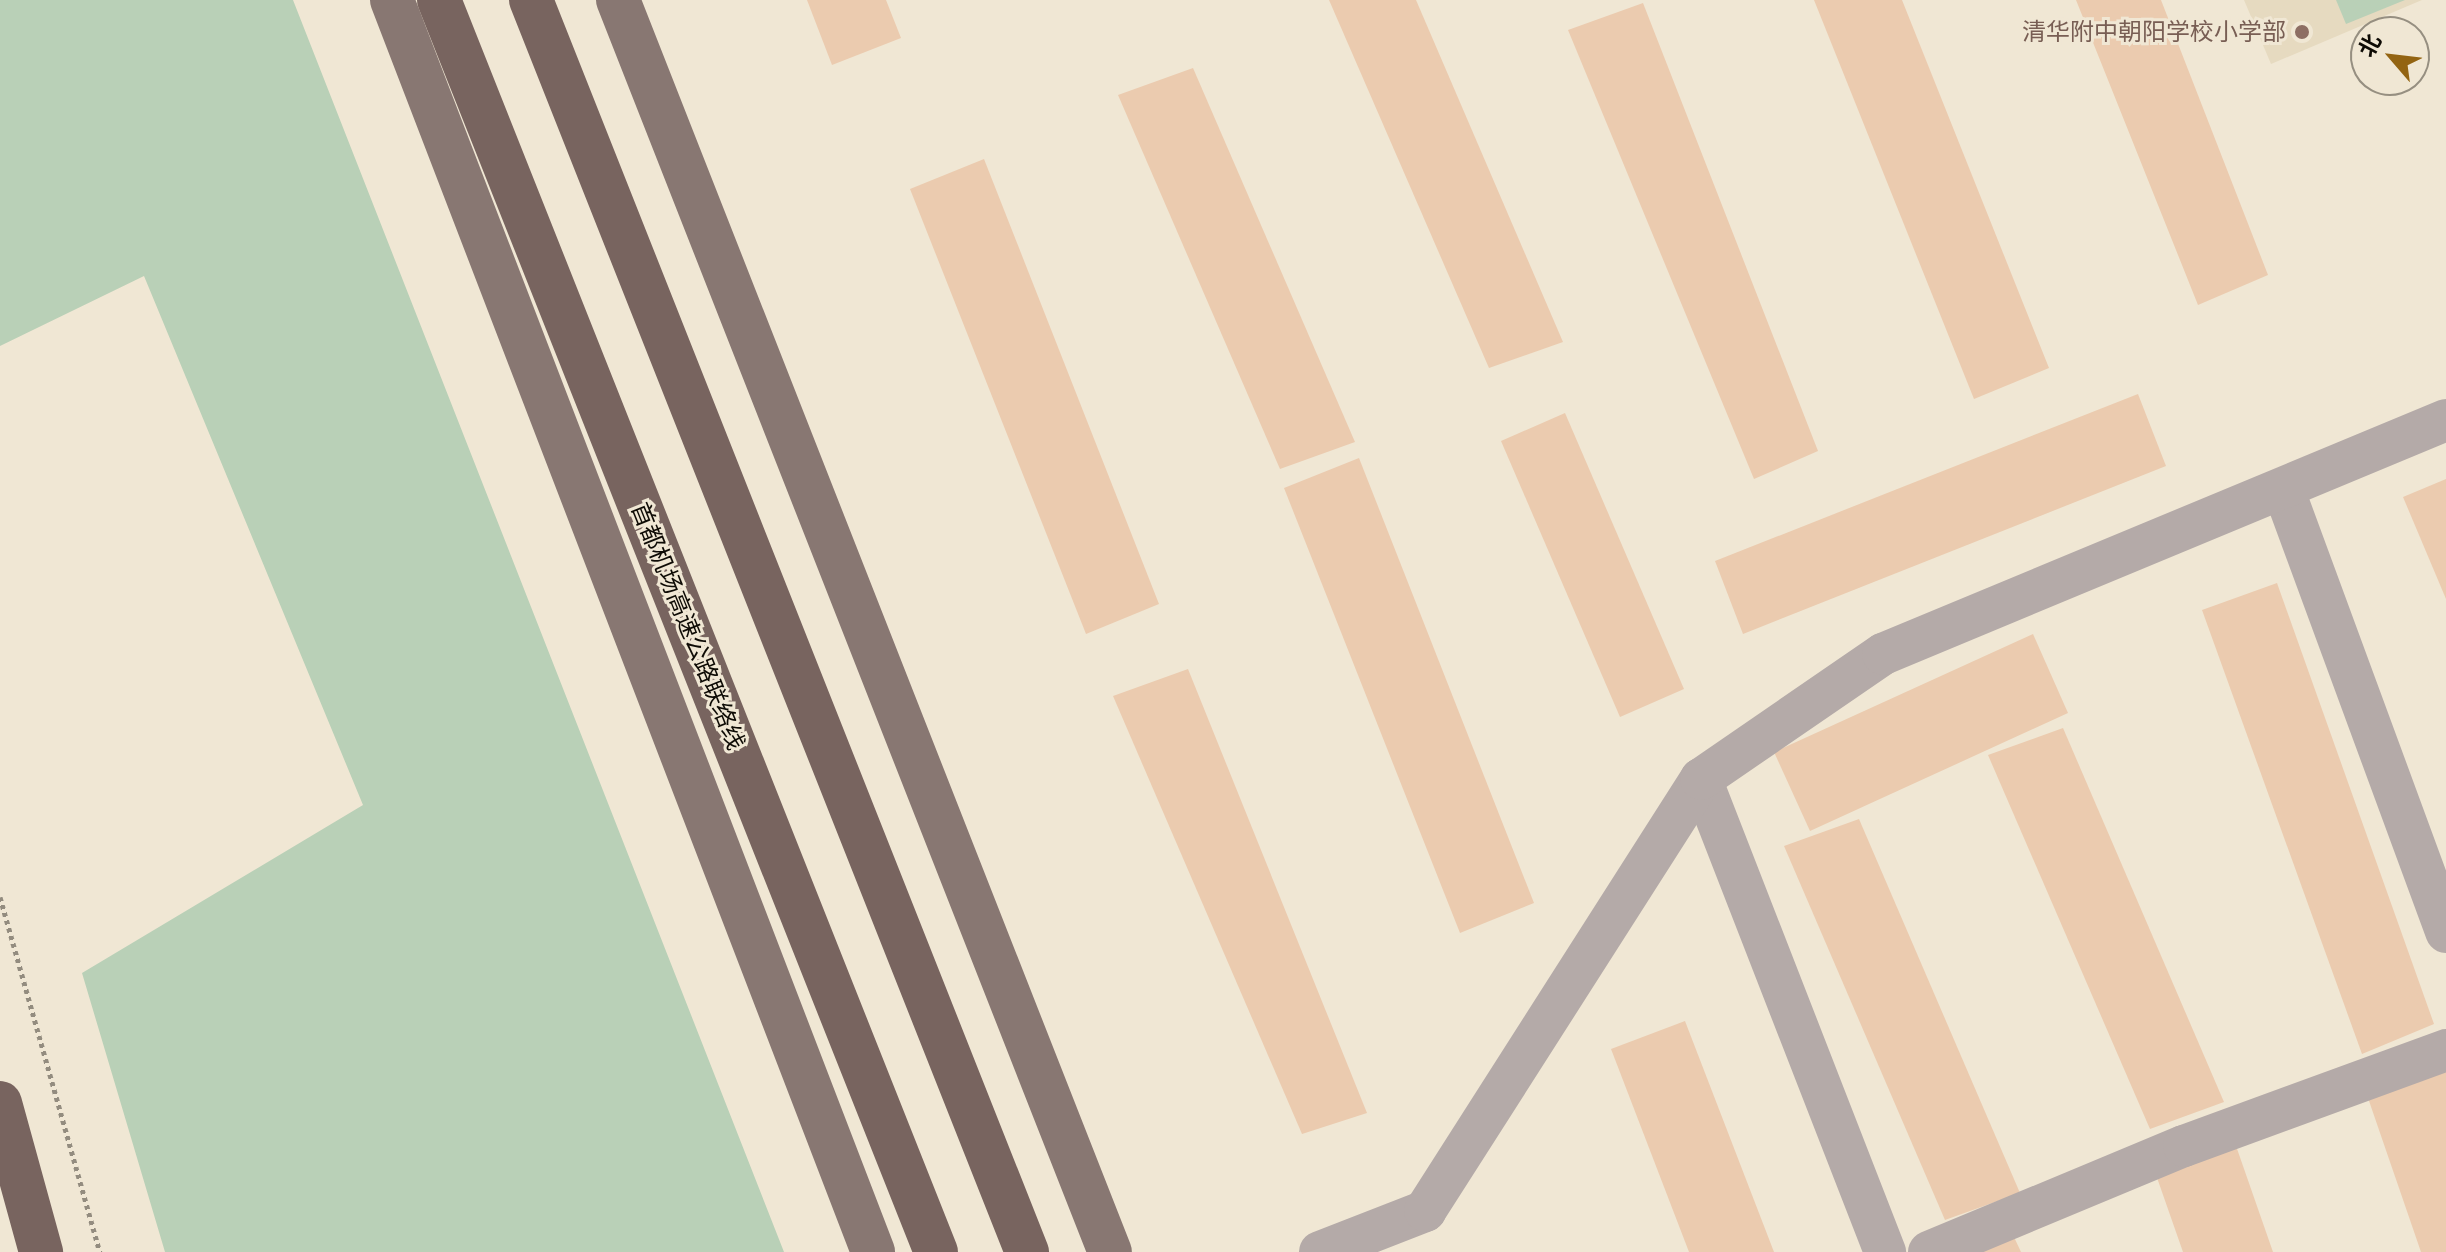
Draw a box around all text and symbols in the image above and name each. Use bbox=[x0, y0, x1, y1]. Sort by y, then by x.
north arrow bbox=[2350, 16, 2430, 96]
place label: 清华附中朝阳学校小学部 bbox=[2022, 18, 2286, 46]
marker: 清华附中朝阳学校小学部 bbox=[2293, 23, 2311, 41]
text: 北 bbox=[2354, 30, 2386, 61]
street label: 首都机场高速公路联络线 bbox=[625, 498, 751, 754]

